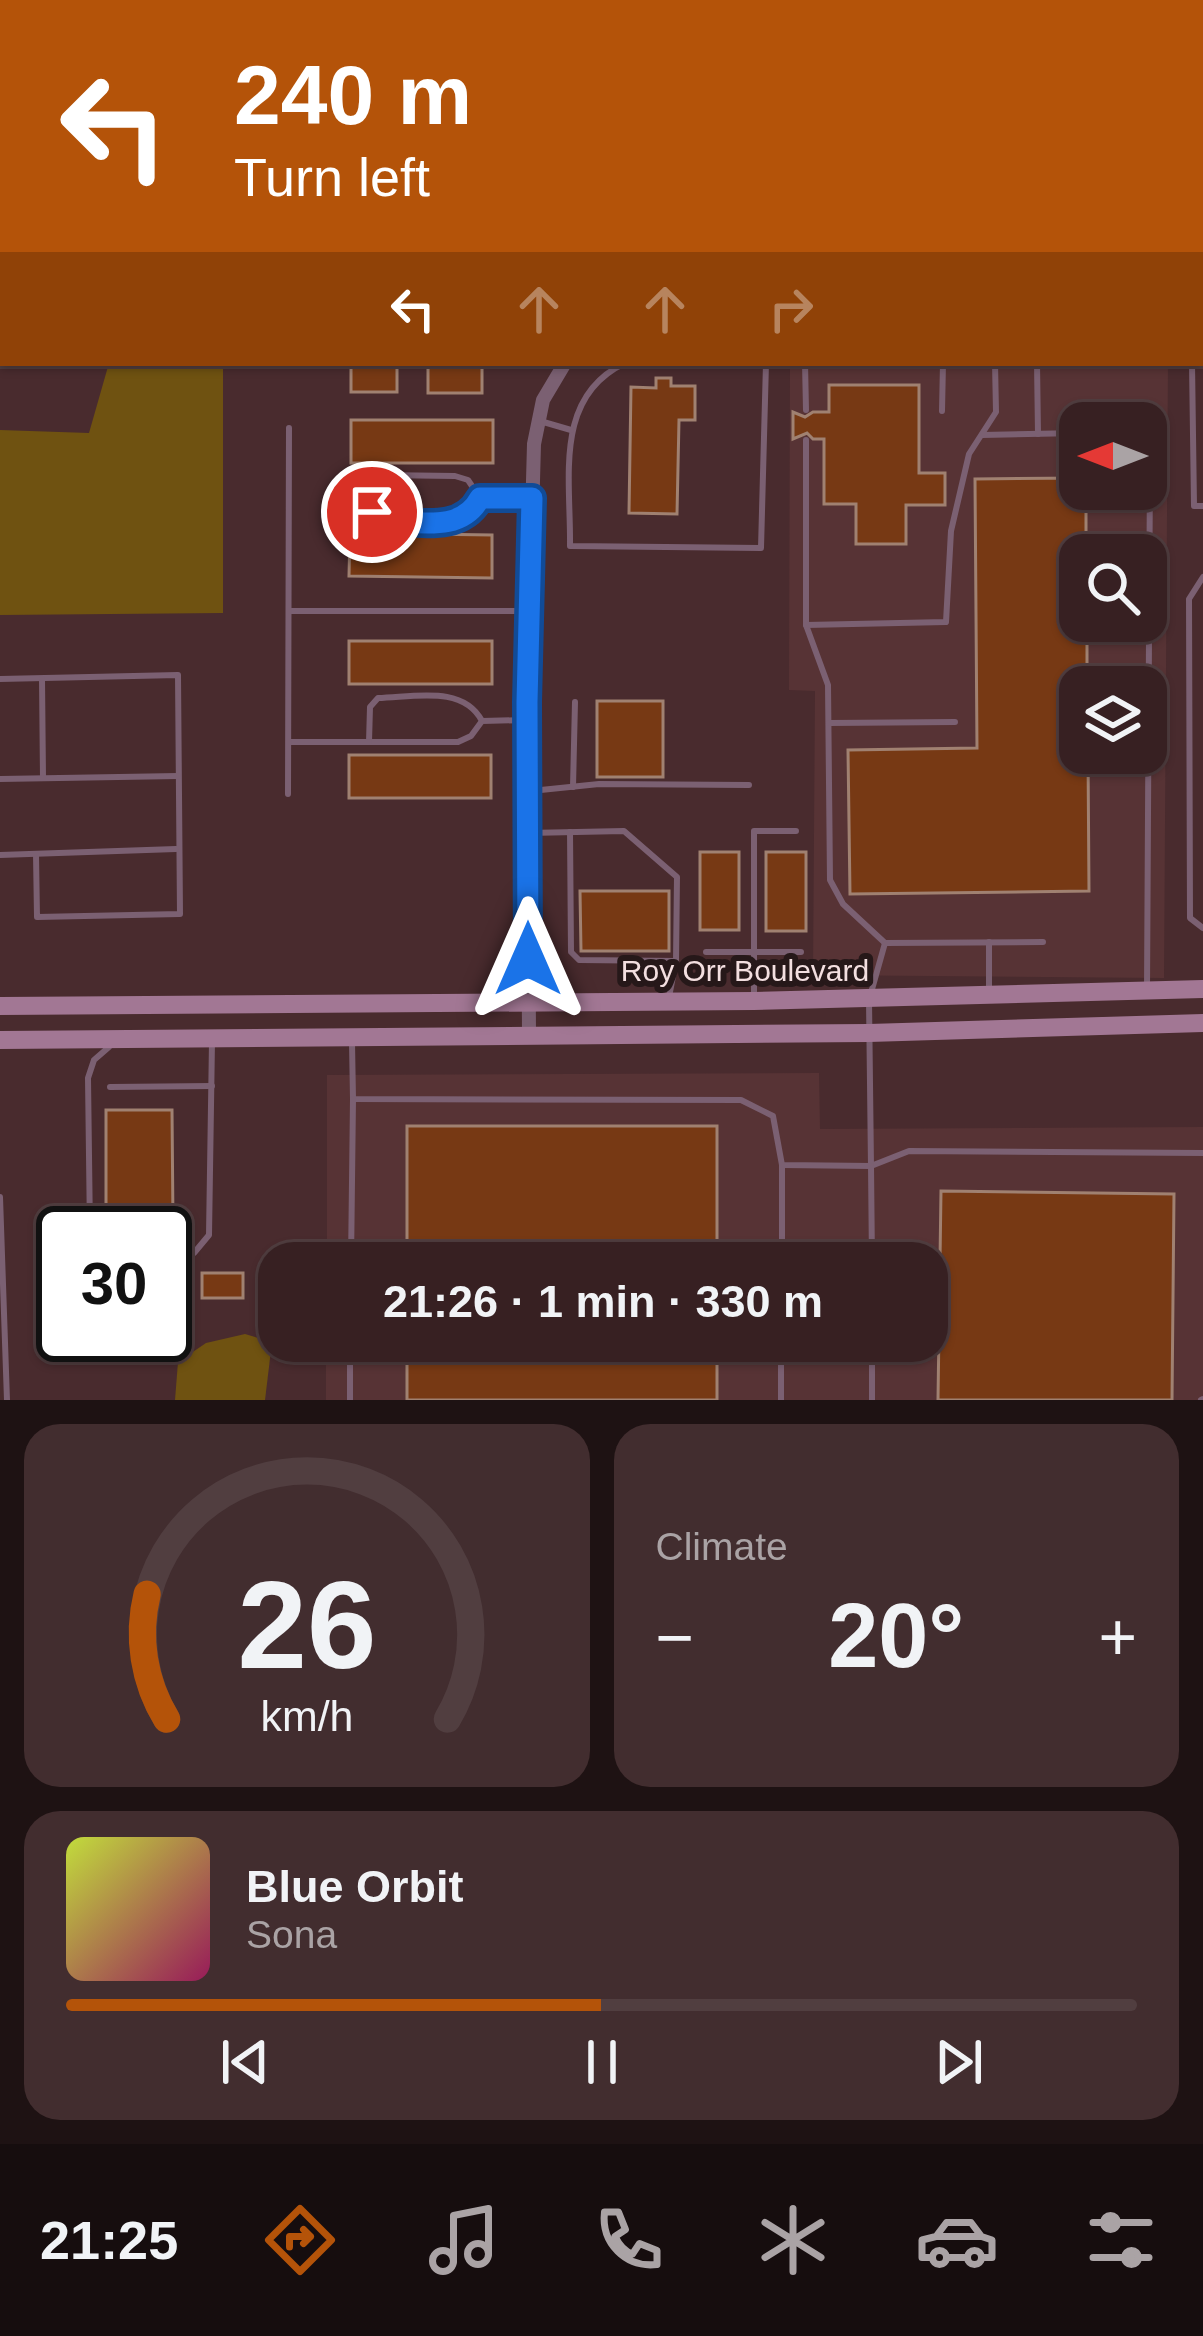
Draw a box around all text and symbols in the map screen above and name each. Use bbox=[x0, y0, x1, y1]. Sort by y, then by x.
icon: left bbox=[36, 48, 192, 204]
text: 240 m bbox=[234, 48, 472, 142]
text: Turn left bbox=[234, 147, 430, 207]
icon: left bbox=[380, 276, 446, 342]
icon: ahead bbox=[506, 276, 572, 342]
icon: ahead bbox=[632, 276, 698, 342]
icon: right bbox=[758, 276, 824, 342]
north arrow bbox=[1059, 402, 1167, 510]
map controls bbox=[1059, 402, 1167, 774]
pin bbox=[321, 461, 423, 563]
icon: arrive bbox=[339, 479, 405, 545]
button: search bbox=[1059, 534, 1167, 642]
button: layers bbox=[1059, 666, 1167, 774]
position arrow bbox=[465, 896, 591, 1022]
street label: Roy Orr Boulevard bbox=[621, 954, 869, 987]
speed limit sign: 30 bbox=[36, 1206, 192, 1362]
text: 21:26 · 1 min · 330 m bbox=[383, 1276, 823, 1327]
text: Climate bbox=[656, 1525, 788, 1568]
text: 26 bbox=[237, 1555, 376, 1694]
text: 20° bbox=[828, 1586, 964, 1686]
text: − bbox=[656, 1600, 694, 1674]
text: + bbox=[1098, 1600, 1137, 1674]
text: km/h bbox=[260, 1691, 353, 1739]
text: Blue Orbit bbox=[246, 1861, 464, 1912]
text: Sona bbox=[246, 1913, 337, 1956]
icon: previous bbox=[212, 2029, 278, 2095]
icon: pause bbox=[569, 2029, 635, 2095]
icon: next bbox=[926, 2029, 992, 2095]
icon: directions bbox=[258, 2198, 342, 2282]
icon: music bbox=[422, 2198, 506, 2282]
icon: phone bbox=[587, 2198, 671, 2282]
icon: climate bbox=[751, 2198, 835, 2282]
icon: car bbox=[915, 2198, 999, 2282]
icon: filters bbox=[1079, 2198, 1163, 2282]
text: 21:25 bbox=[40, 2210, 178, 2270]

